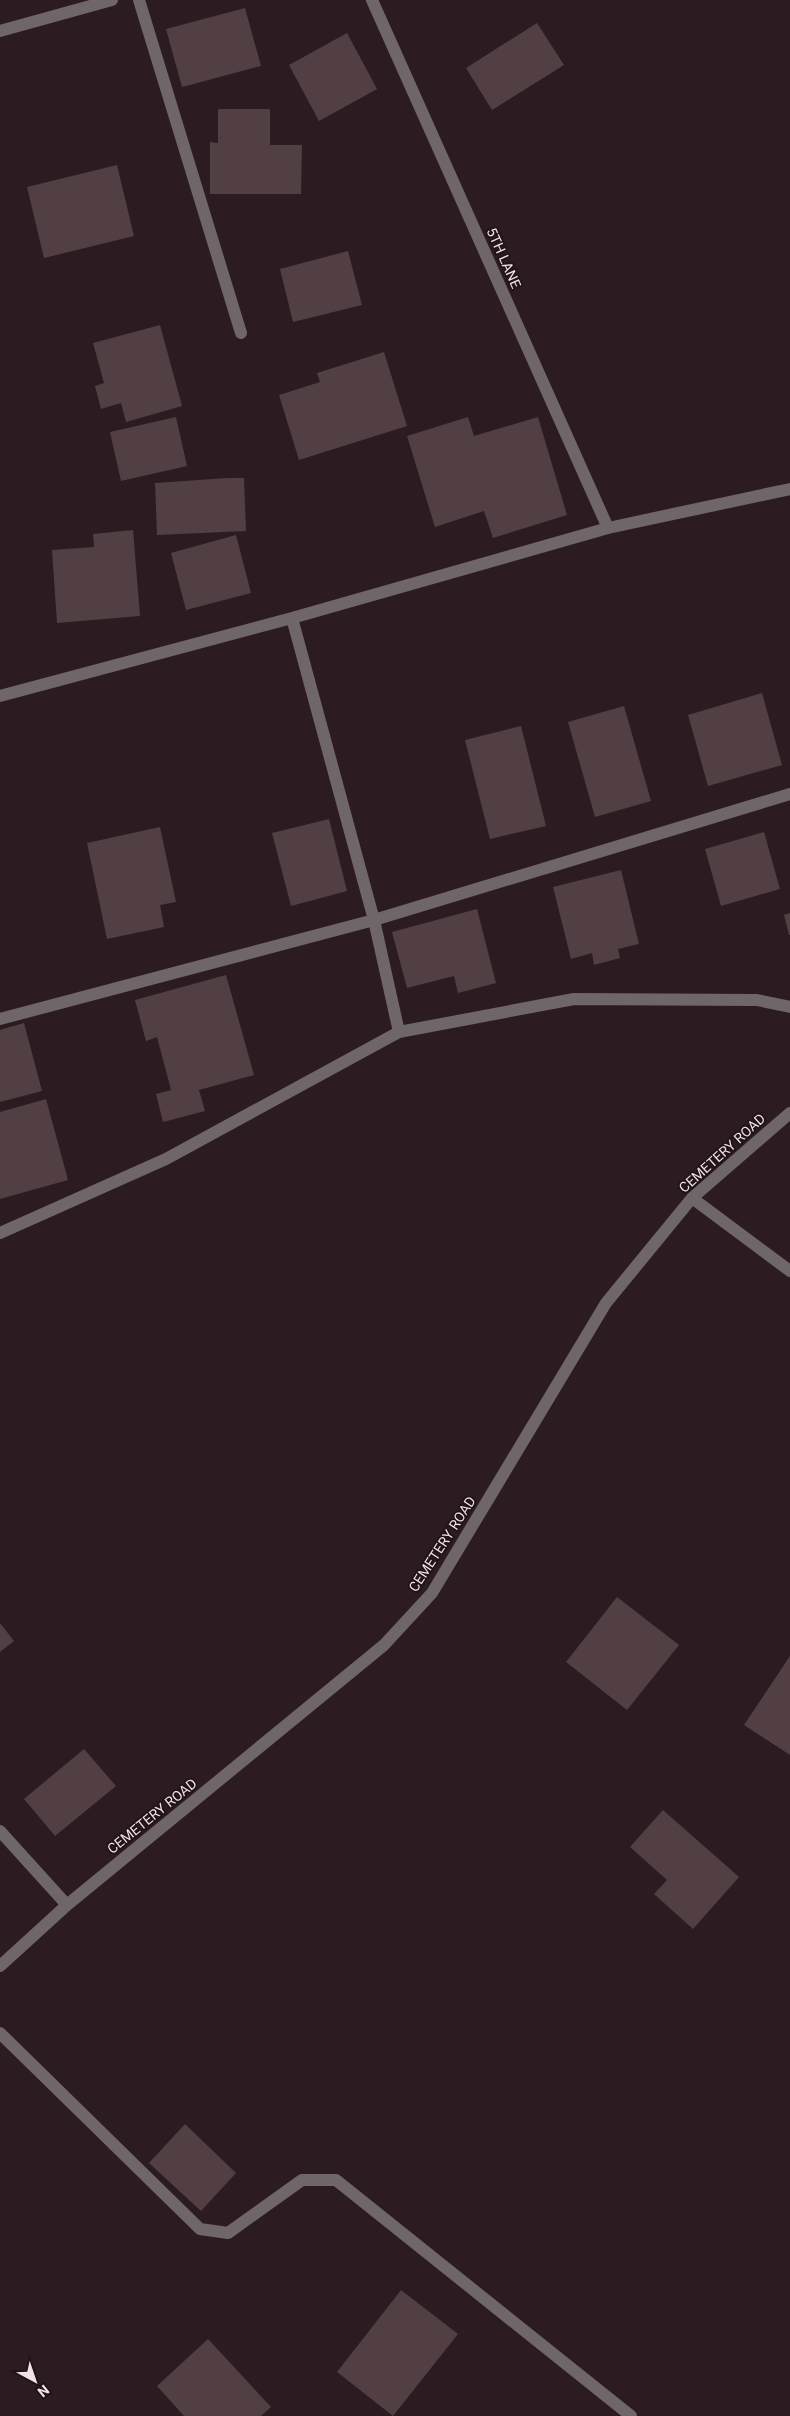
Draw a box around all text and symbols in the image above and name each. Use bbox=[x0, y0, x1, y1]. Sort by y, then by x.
street label: 5TH LANE bbox=[484, 225, 524, 291]
street label: CEMETERY ROAD bbox=[676, 1110, 768, 1196]
street label: CEMETERY ROAD bbox=[405, 1493, 479, 1595]
street label: CEMETERY ROAD bbox=[104, 1775, 200, 1857]
north arrow bbox=[10, 2356, 60, 2406]
text: N bbox=[34, 2382, 52, 2400]

